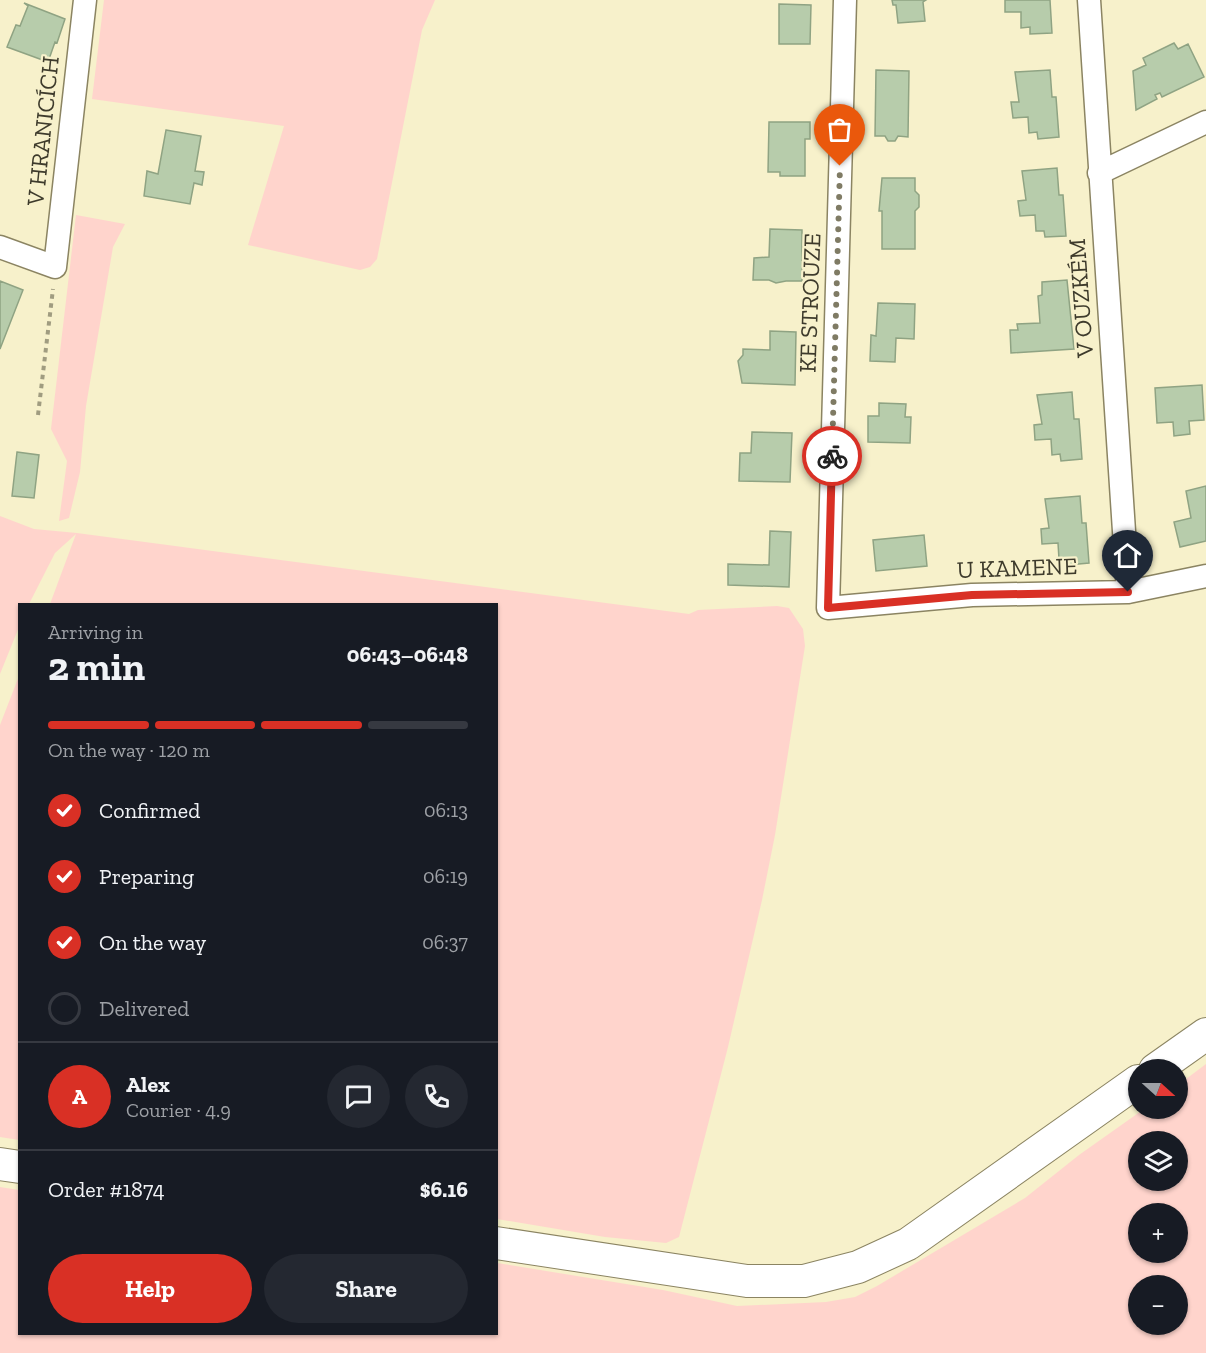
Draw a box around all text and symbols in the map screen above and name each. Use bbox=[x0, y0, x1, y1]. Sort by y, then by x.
street label: V HRANICÍCH bbox=[20, 55, 65, 208]
pin bbox=[814, 104, 865, 166]
icon: bag bbox=[823, 113, 856, 146]
street label: KE STROUZE bbox=[793, 233, 826, 373]
street label: V OUZKÉM bbox=[1062, 238, 1099, 360]
courier bbox=[802, 426, 862, 486]
icon: bike bbox=[816, 440, 849, 473]
pin bbox=[1102, 530, 1153, 592]
icon: home bbox=[1111, 539, 1144, 572]
street label: U KAMENE bbox=[956, 551, 1078, 584]
text: Arriving in bbox=[48, 620, 143, 644]
text: 06:43–06:48 bbox=[347, 641, 468, 668]
text: 2 min bbox=[48, 643, 145, 690]
text: On the way · 120 m bbox=[48, 738, 210, 762]
icon: check bbox=[48, 794, 81, 827]
text: Confirmed bbox=[99, 797, 200, 824]
text: 06:13 bbox=[424, 798, 468, 822]
icon: check bbox=[48, 860, 81, 893]
text: Preparing bbox=[99, 863, 194, 890]
text: 06:19 bbox=[423, 864, 468, 888]
icon: check bbox=[48, 926, 81, 959]
text: On the way bbox=[99, 929, 206, 956]
text: 06:37 bbox=[422, 930, 468, 954]
text: Delivered bbox=[99, 995, 189, 1022]
north arrow bbox=[1128, 1059, 1188, 1119]
map controls bbox=[1128, 1059, 1188, 1335]
button: chat bbox=[327, 1065, 390, 1128]
button: phone bbox=[405, 1065, 468, 1128]
text: Alex bbox=[126, 1071, 170, 1098]
text: A bbox=[72, 1083, 87, 1110]
text: Courier · 4.9 bbox=[126, 1098, 231, 1122]
button: layers bbox=[1128, 1131, 1188, 1191]
text: Order #1874 bbox=[48, 1176, 165, 1203]
text: $6.16 bbox=[420, 1176, 468, 1203]
button: + bbox=[1128, 1203, 1188, 1263]
button: Help bbox=[48, 1254, 252, 1323]
button: Share bbox=[264, 1254, 468, 1323]
button: − bbox=[1128, 1275, 1188, 1335]

